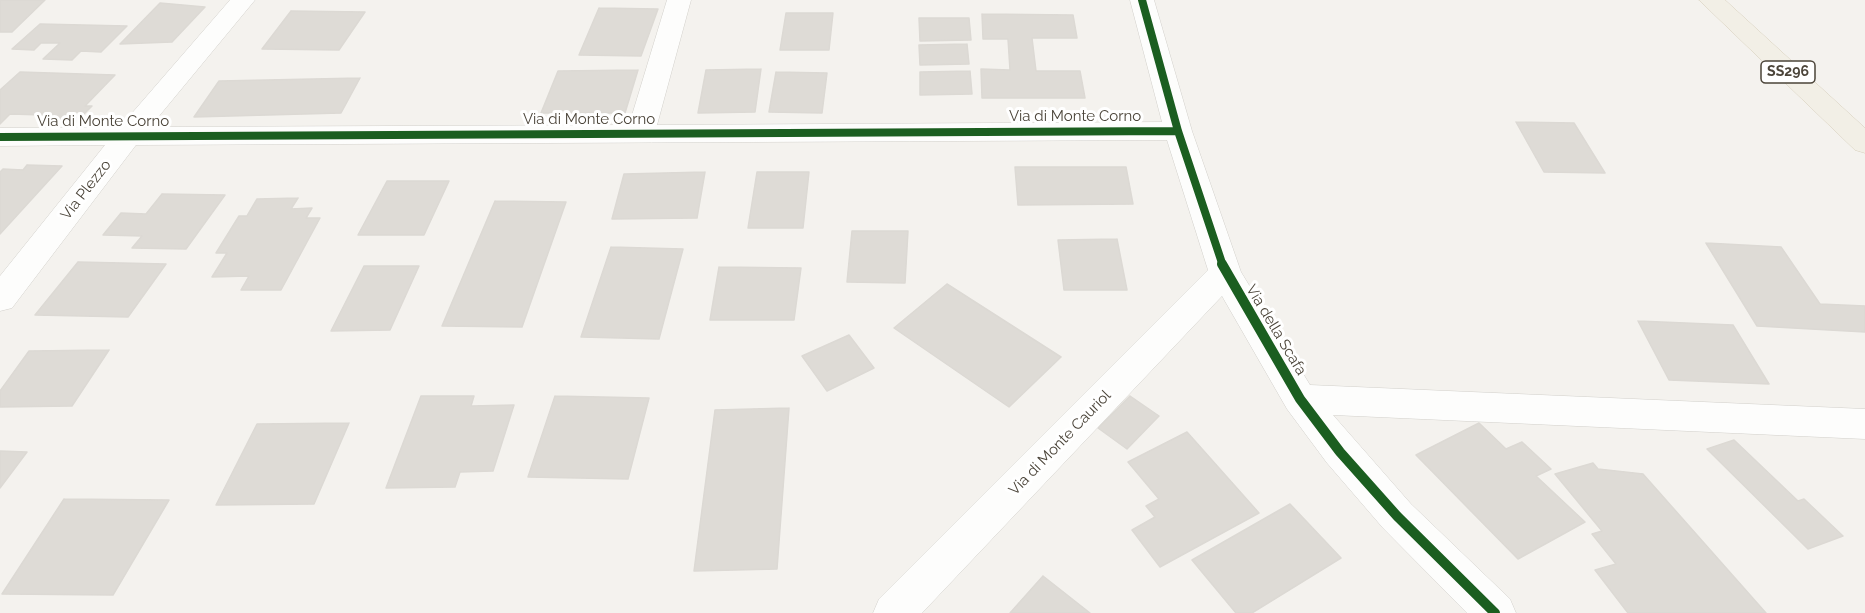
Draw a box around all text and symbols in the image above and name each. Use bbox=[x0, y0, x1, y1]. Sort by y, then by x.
road number: SS296 bbox=[1761, 61, 1815, 83]
street label: Via di Monte Corno bbox=[1009, 107, 1141, 125]
street label: Via di Monte Corno bbox=[523, 110, 655, 128]
street label: Via di Monte Corno bbox=[37, 112, 169, 130]
street label: Via Plezzo bbox=[57, 156, 115, 224]
street label: Via della Scafa bbox=[1242, 282, 1310, 378]
street label: Via di Monte Cauriol bbox=[1005, 387, 1115, 499]

